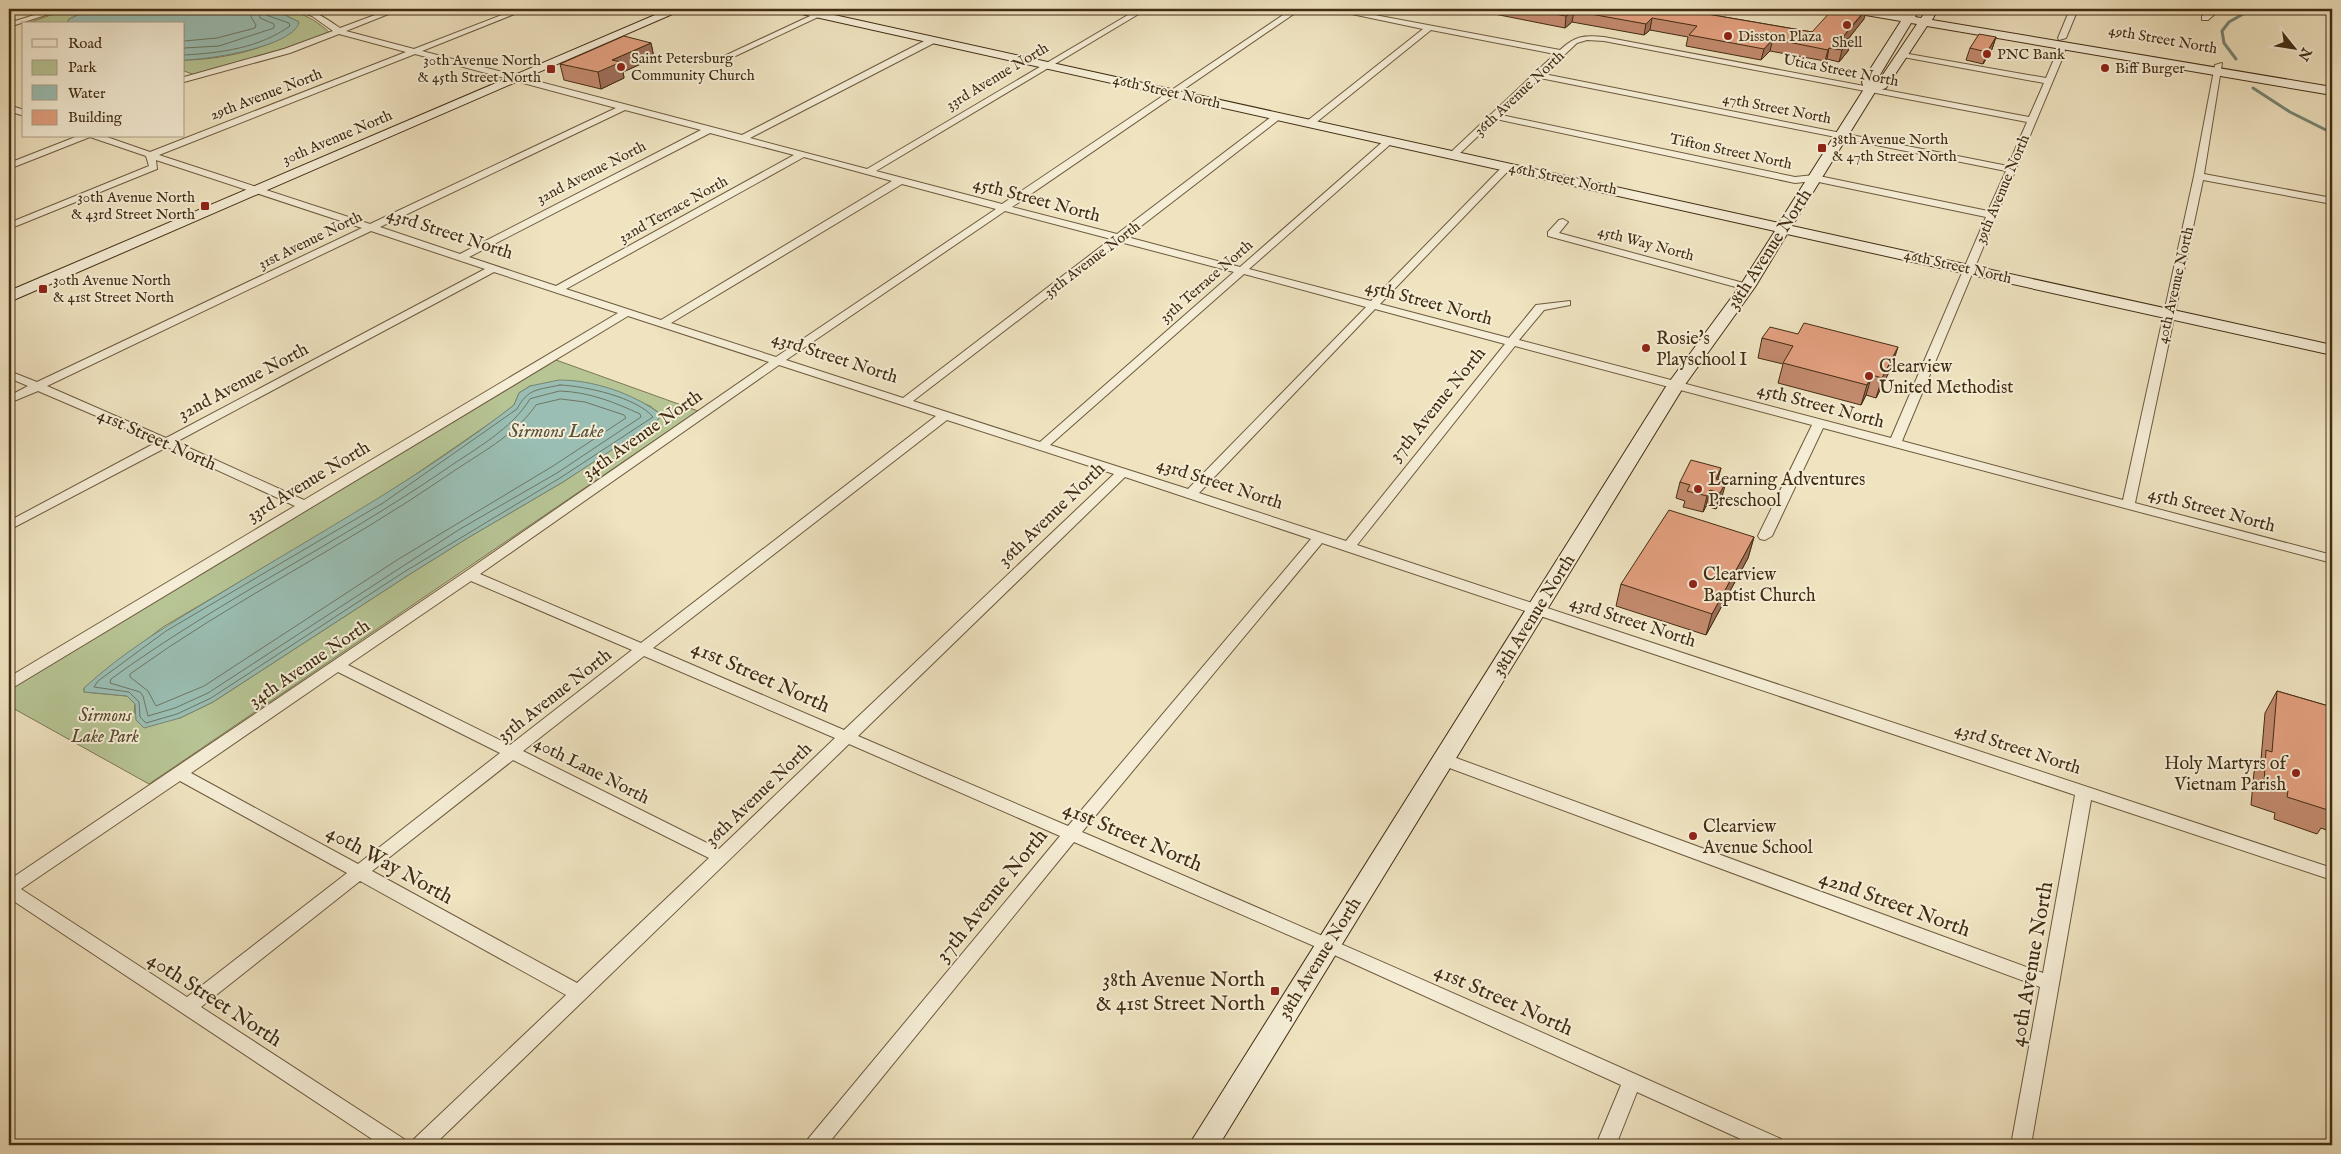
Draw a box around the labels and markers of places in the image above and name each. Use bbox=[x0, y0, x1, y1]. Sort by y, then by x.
marker: Shell bbox=[1841, 19, 1853, 31]
place label: Disston Plaza bbox=[1738, 27, 1822, 46]
marker: Disston Plaza bbox=[1722, 30, 1734, 42]
place label: Shell bbox=[1832, 33, 1863, 52]
place label: PNC Bank bbox=[1997, 45, 2066, 64]
marker: PNC Bank bbox=[1981, 48, 1993, 60]
place label: Saint Petersburg Community Church bbox=[631, 49, 755, 85]
place label: 30th Avenue North & 45th Street North bbox=[418, 51, 541, 87]
place label: Biff Burger bbox=[2115, 59, 2185, 78]
marker: Saint Petersburg Community Church bbox=[615, 61, 627, 73]
marker: Biff Burger bbox=[2099, 62, 2111, 74]
marker: 30th Avenue North & 45th Street North bbox=[545, 63, 557, 75]
place label: 38th Avenue North & 47th Street North bbox=[1832, 130, 1957, 166]
marker: 38th Avenue North & 47th Street North bbox=[1816, 142, 1828, 154]
place label: 30th Avenue North & 43rd Street North bbox=[71, 188, 195, 224]
marker: 30th Avenue North & 43rd Street North bbox=[199, 200, 211, 212]
place label: 30th Avenue North & 41st Street North bbox=[53, 271, 174, 307]
marker: 30th Avenue North & 41st Street North bbox=[37, 283, 49, 295]
place label: Rosie's Playschool I bbox=[1656, 328, 1748, 372]
marker: Rosie's Playschool I bbox=[1640, 342, 1652, 354]
place label: Clearview United Methodist bbox=[1879, 356, 2013, 400]
marker: Clearview United Methodist bbox=[1863, 370, 1875, 382]
place label: Learning Adventures Preschool bbox=[1708, 469, 1865, 513]
marker: Learning Adventures Preschool bbox=[1692, 483, 1704, 495]
place label: Clearview Baptist Church bbox=[1703, 564, 1816, 608]
marker: Clearview Baptist Church bbox=[1687, 578, 1699, 590]
place label: Holy Martyrs of Vietnam Parish bbox=[2164, 753, 2289, 797]
marker: Holy Martyrs of Vietnam Parish bbox=[2290, 767, 2302, 779]
place label: Clearview Avenue School bbox=[1702, 816, 1813, 860]
marker: Clearview Avenue School bbox=[1687, 830, 1699, 842]
place label: 38th Avenue North & 41st Street North bbox=[1096, 967, 1265, 1018]
marker: 38th Avenue North & 41st Street North bbox=[1269, 985, 1281, 997]

